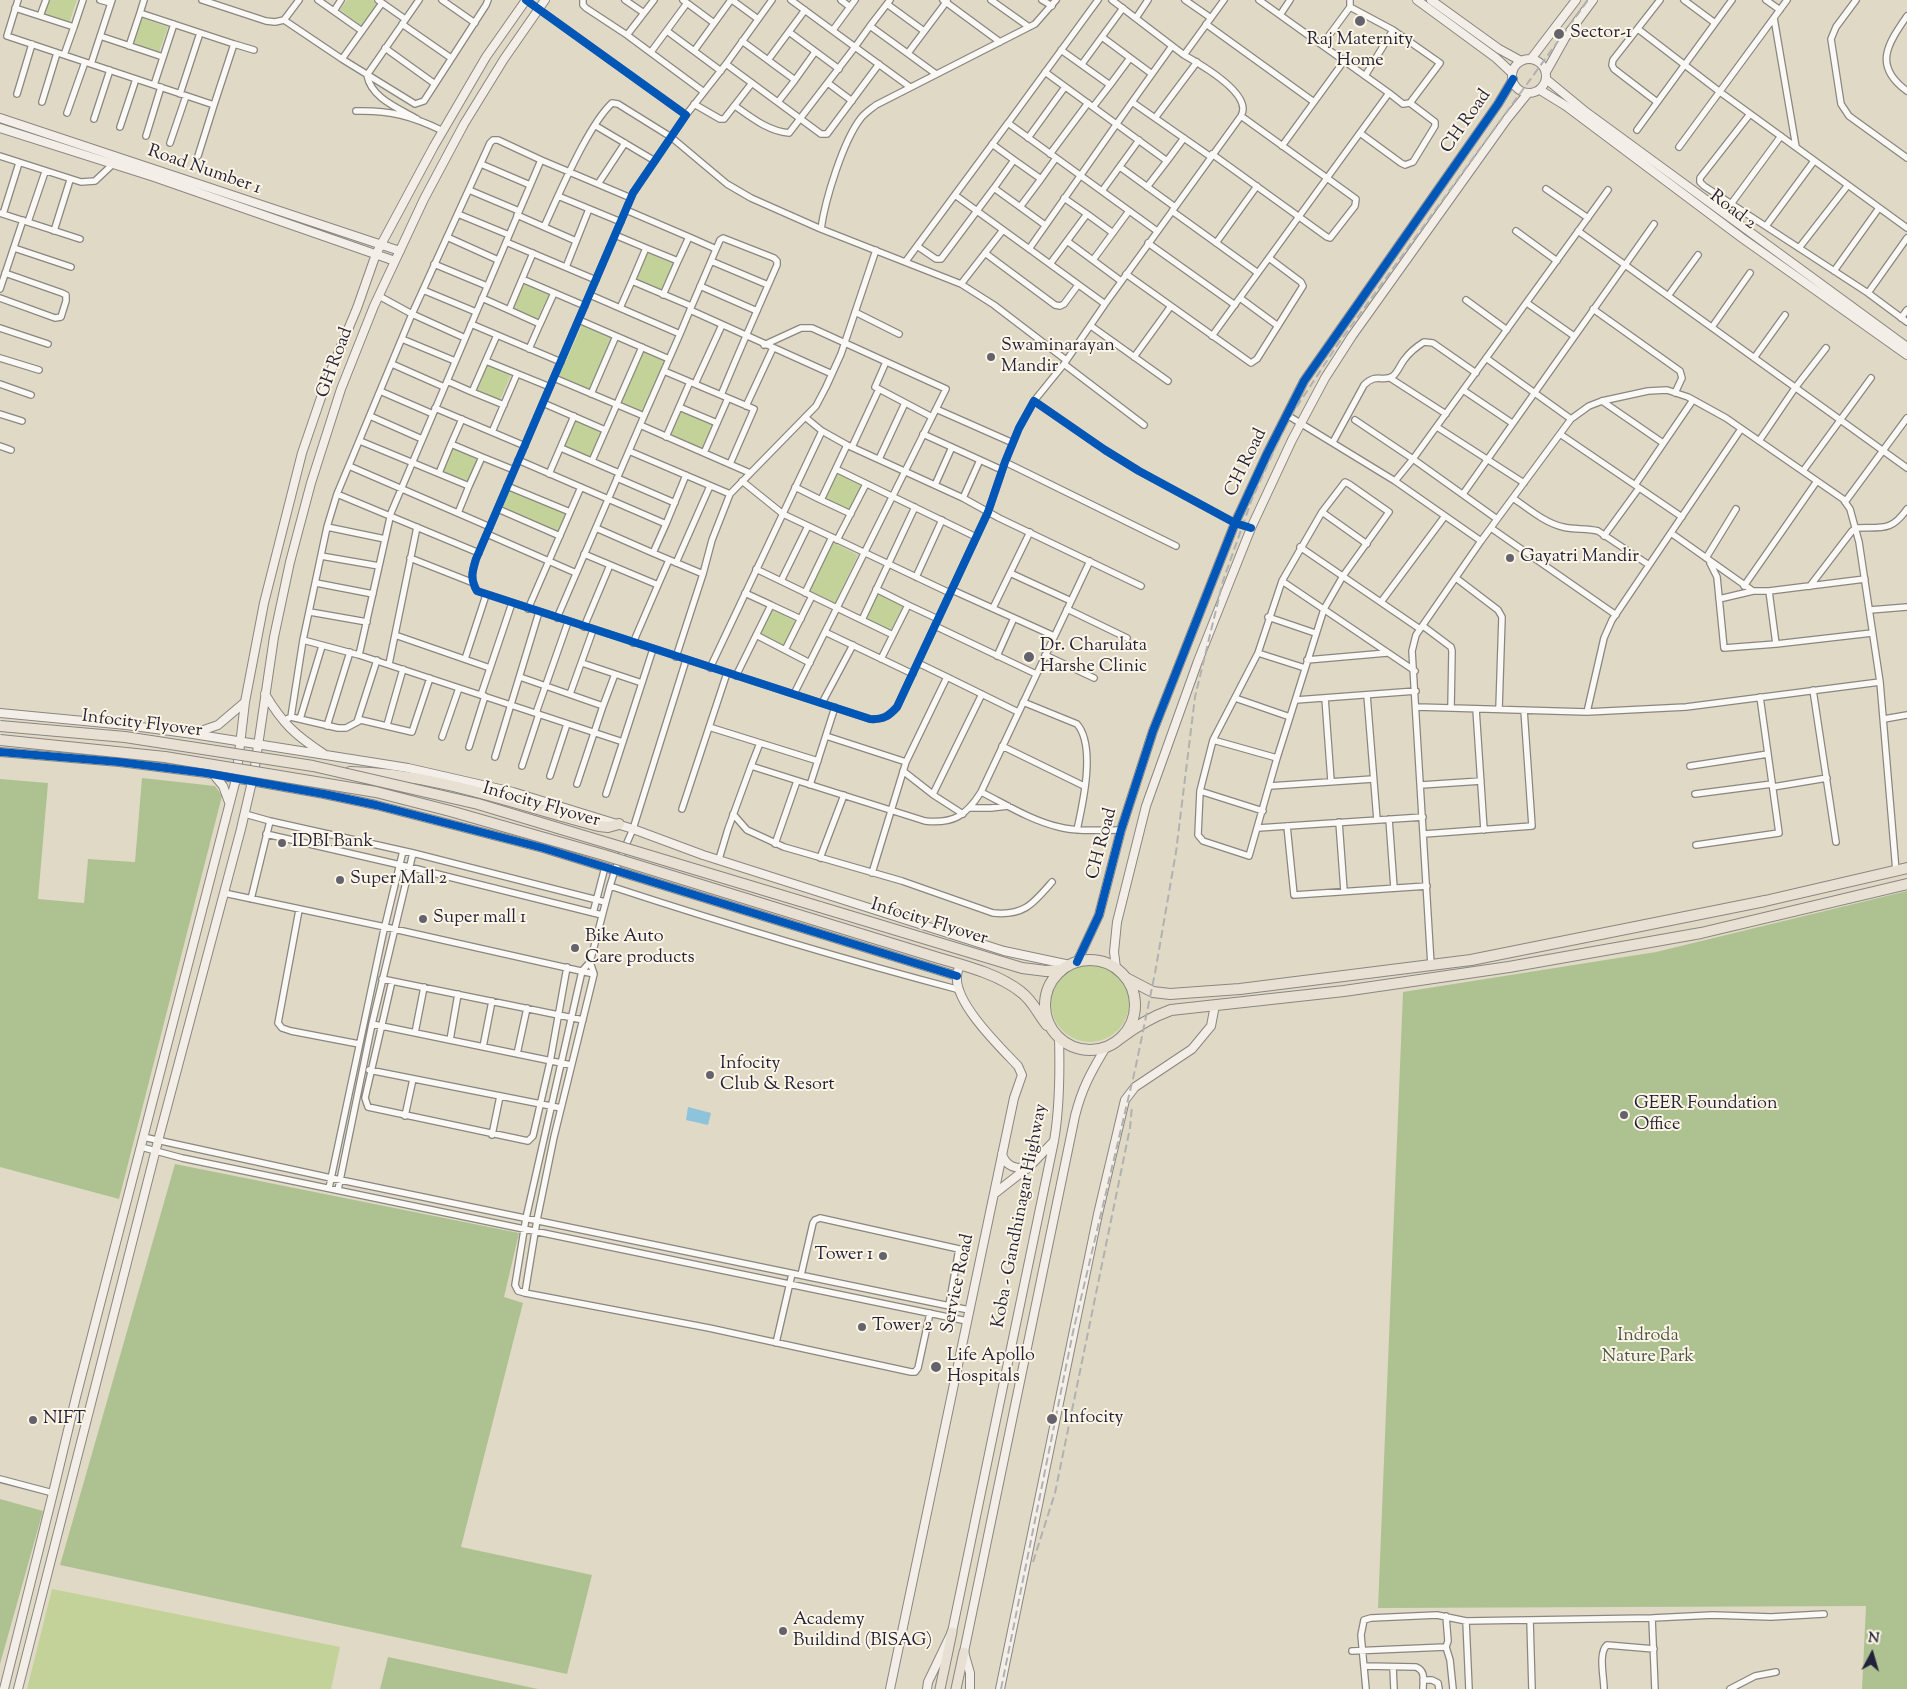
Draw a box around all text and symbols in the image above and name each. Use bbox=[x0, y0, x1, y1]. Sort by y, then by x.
marker: Raj Maternity Home bbox=[1353, 14, 1367, 28]
place label: Sector-1 bbox=[1570, 23, 1632, 45]
marker: Sector-1 bbox=[1552, 27, 1566, 41]
place label: Raj Maternity Home bbox=[1307, 30, 1413, 72]
street label: CH Road bbox=[1437, 86, 1497, 158]
street label: Road Number 1 bbox=[144, 141, 264, 201]
street label: Road 2 bbox=[1704, 187, 1760, 235]
street label: GH Road bbox=[313, 325, 359, 401]
place label: Swaminarayan Mandir bbox=[1001, 336, 1115, 378]
marker: Swaminarayan Mandir bbox=[985, 351, 997, 363]
street label: CH Road bbox=[1221, 425, 1273, 501]
place label: Gayatri Mandir bbox=[1520, 547, 1639, 569]
marker: Gayatri Mandir bbox=[1504, 552, 1516, 564]
place label: Dr. Charulata Harshe Clinic bbox=[1040, 636, 1147, 679]
marker: Dr. Charulata Harshe Clinic bbox=[1022, 650, 1036, 664]
street label: Infocity Flyover bbox=[81, 707, 203, 743]
street label: Infocity Flyover bbox=[480, 779, 602, 833]
street label: CH Road bbox=[1083, 806, 1123, 882]
place label: IDBI Bank bbox=[292, 832, 373, 854]
marker: IDBI Bank bbox=[276, 837, 288, 849]
place label: Super Mall 2 bbox=[350, 869, 447, 891]
marker: Super Mall 2 bbox=[334, 874, 346, 886]
street label: Infocity Flyover bbox=[868, 895, 990, 951]
place label: Super mall 1 bbox=[433, 908, 526, 930]
marker: Super mall 1 bbox=[417, 913, 429, 925]
place label: Bike Auto Care products bbox=[585, 927, 694, 970]
marker: Bike Auto Care products bbox=[569, 942, 581, 954]
place label: Infocity Club & Resort bbox=[720, 1054, 835, 1096]
marker: Infocity Club & Resort bbox=[704, 1069, 716, 1081]
place label: GEER Foundation Office bbox=[1634, 1094, 1778, 1136]
street label: Koba - Gandhinagar Highway bbox=[989, 1102, 1053, 1330]
marker: GEER Foundation Office bbox=[1618, 1109, 1630, 1121]
street label: Service Road bbox=[938, 1232, 980, 1336]
place label: Tower 1 bbox=[815, 1245, 873, 1267]
marker: Tower 1 bbox=[877, 1250, 889, 1262]
place label: Tower 2 bbox=[872, 1316, 933, 1338]
marker: Tower 2 bbox=[856, 1321, 868, 1333]
park label: Indroda Nature Park bbox=[1602, 1326, 1694, 1368]
place label: Life Apollo Hospitals bbox=[947, 1346, 1035, 1388]
marker: Life Apollo Hospitals bbox=[929, 1360, 943, 1374]
place label: Infocity bbox=[1063, 1408, 1124, 1430]
place label: NIFT bbox=[43, 1409, 86, 1431]
marker: Infocity bbox=[1045, 1412, 1059, 1426]
marker: NIFT bbox=[27, 1414, 39, 1426]
place label: Academy Buildind (BISAG) bbox=[793, 1610, 932, 1652]
marker: Academy Buildind (BISAG) bbox=[777, 1625, 789, 1637]
north arrow bbox=[1847, 1629, 1897, 1679]
text: N bbox=[1867, 1629, 1880, 1650]

